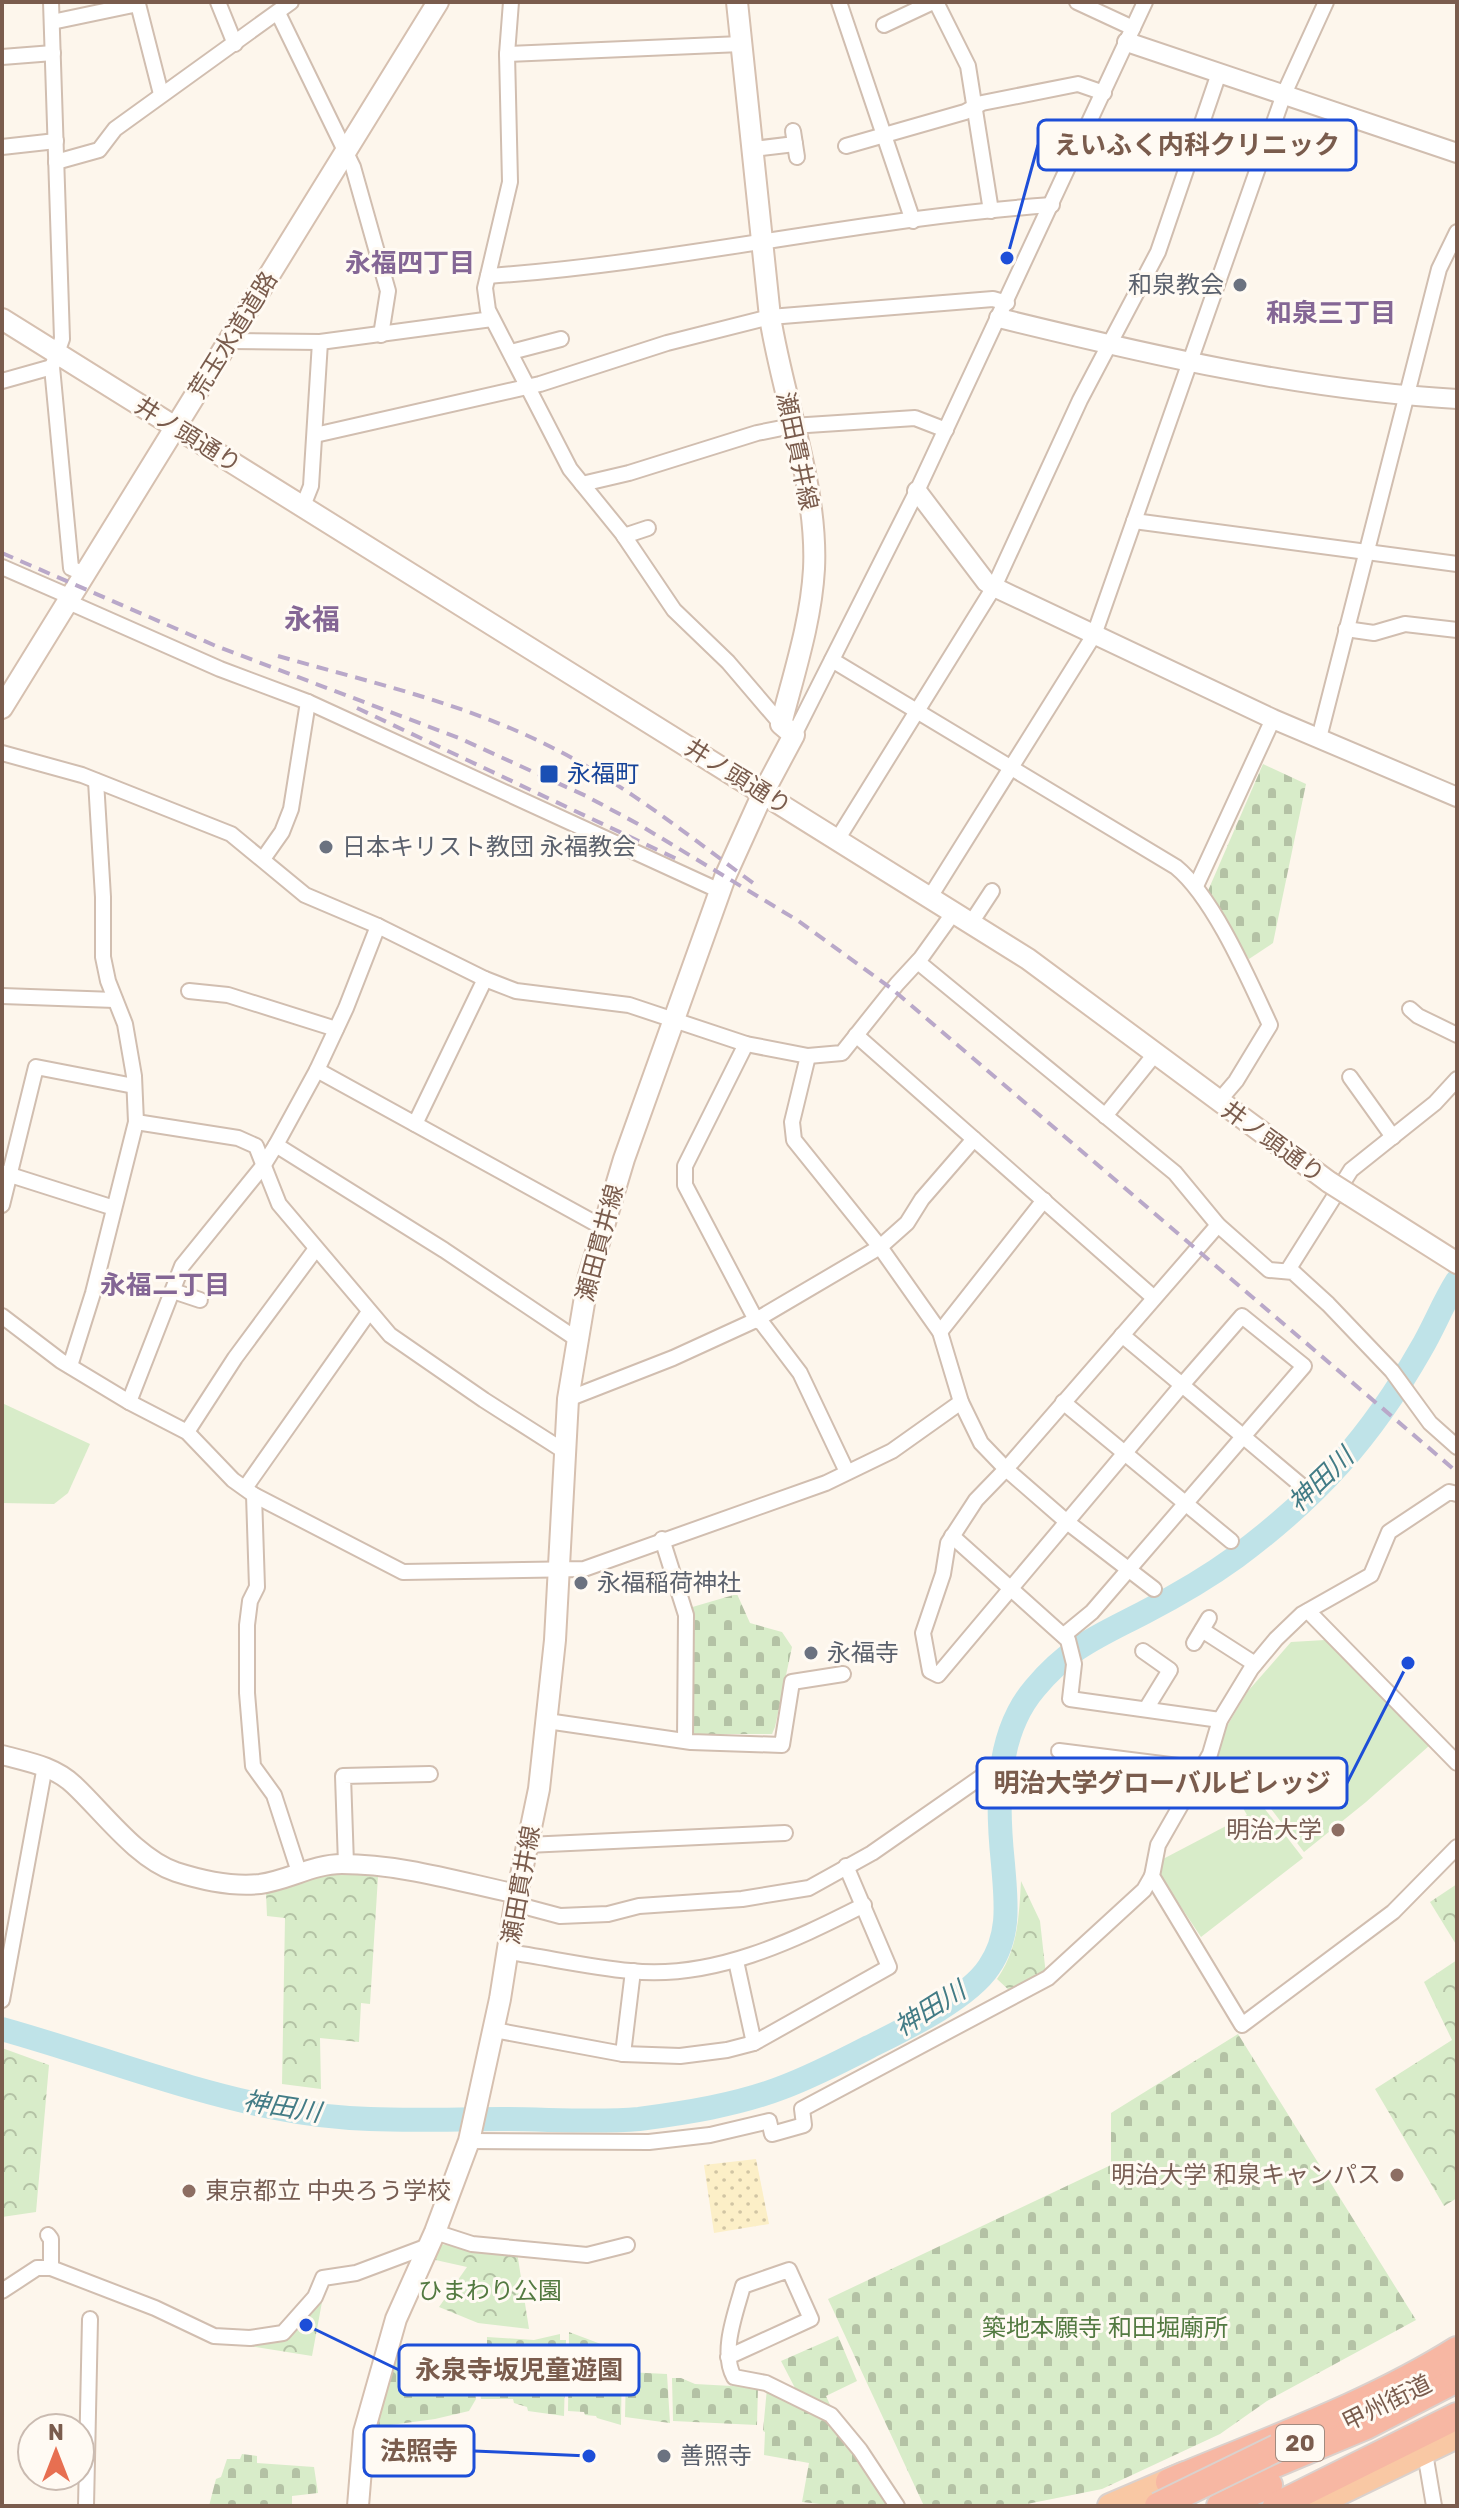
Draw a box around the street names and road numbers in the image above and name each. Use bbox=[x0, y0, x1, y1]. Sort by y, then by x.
street label: 荒玉水道道路 bbox=[183, 267, 283, 403]
street label: 瀬田貫井線 bbox=[771, 389, 823, 513]
street label: 井ノ頭通り bbox=[130, 391, 246, 479]
street label: 井ノ頭通り bbox=[680, 733, 796, 821]
street label: 井ノ頭通り bbox=[1216, 1095, 1330, 1189]
street label: 瀬田貫井線 bbox=[571, 1181, 629, 1305]
street label: 瀬田貫井線 bbox=[497, 1823, 545, 1947]
street label: 甲州街道 bbox=[1338, 2369, 1436, 2437]
road number: 20 bbox=[1276, 2425, 1324, 2461]

